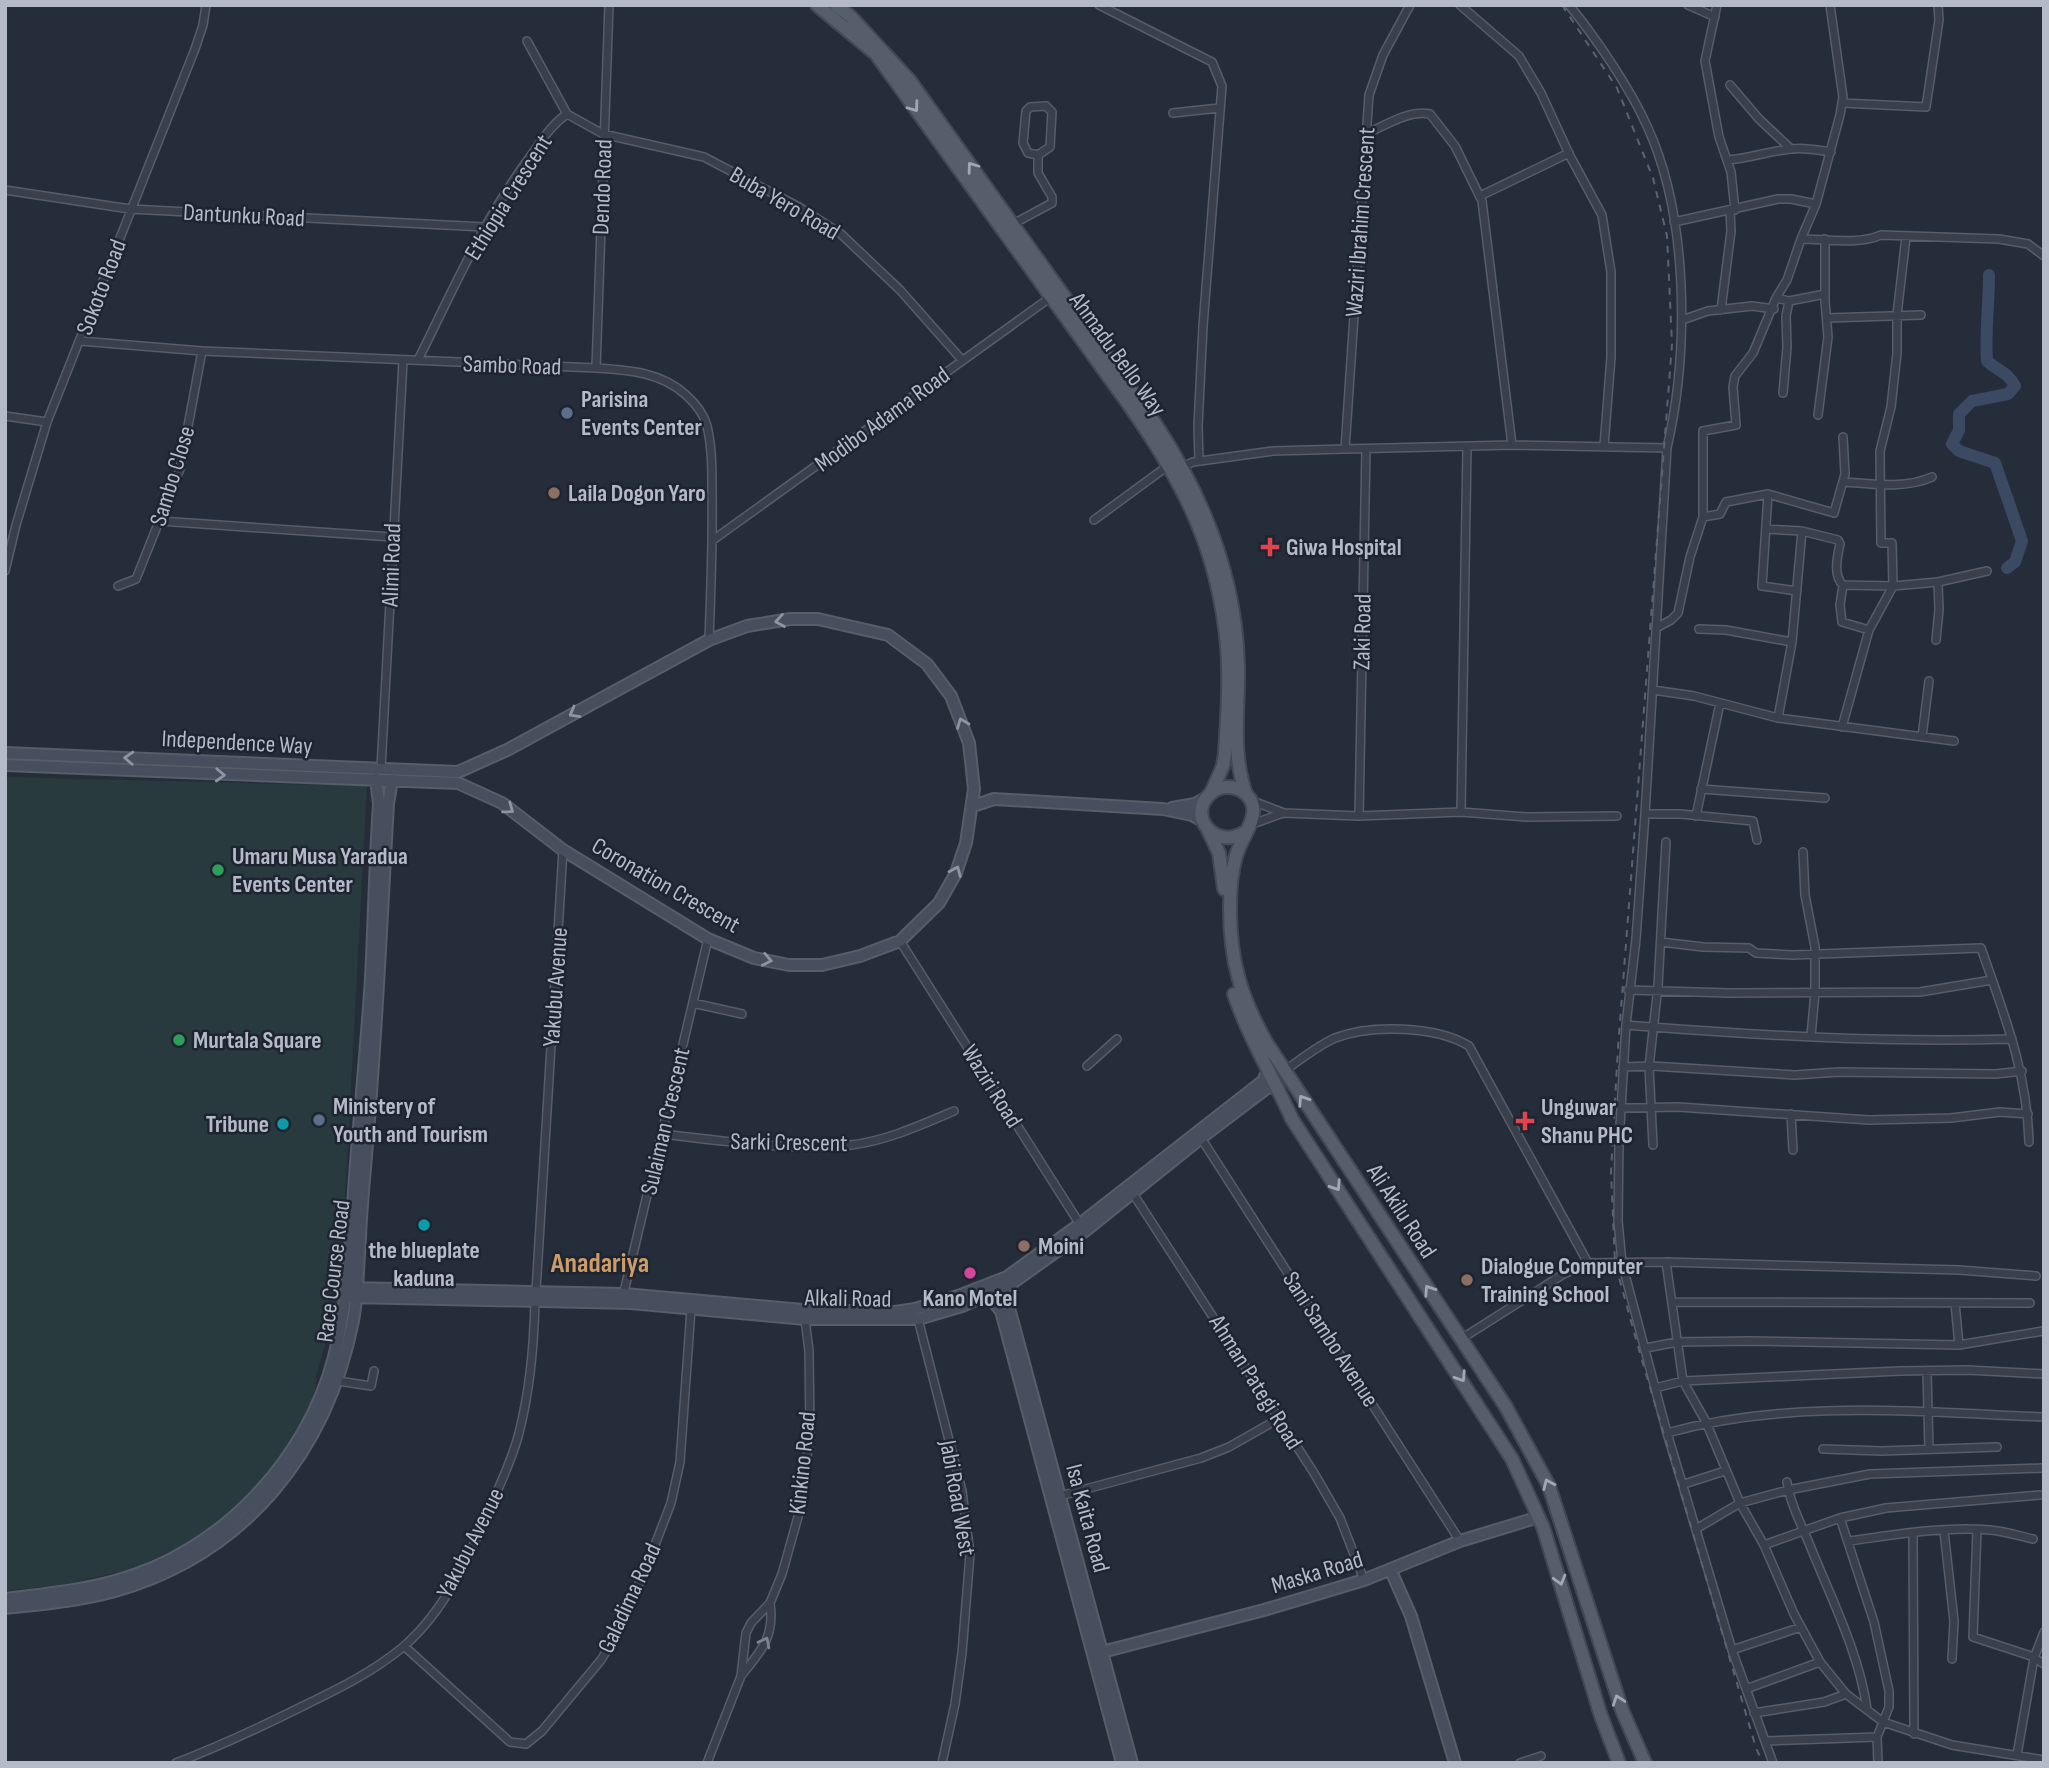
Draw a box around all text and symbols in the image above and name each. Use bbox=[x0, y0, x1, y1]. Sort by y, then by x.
one-way arrow bbox=[906, 99, 919, 112]
street label: Waziri Ibrahim Crescent bbox=[1339, 126, 1382, 318]
street label: Ethiopia Crescent bbox=[458, 129, 559, 265]
street label: Dendo Road bbox=[586, 139, 619, 235]
street label: Buba Yero Road bbox=[724, 160, 845, 247]
one-way arrow bbox=[968, 162, 980, 175]
street label: Dantunku Road bbox=[182, 198, 306, 233]
street label: Sokoto Road bbox=[70, 235, 133, 339]
street label: Ahmadu Bello Way bbox=[1062, 286, 1172, 422]
street label: Sambo Road bbox=[462, 349, 562, 382]
street label: Modibo Adama Road bbox=[809, 361, 956, 478]
place label: Parisina Events Center bbox=[581, 385, 702, 442]
marker: Parisina Events Center bbox=[559, 405, 575, 421]
street label: Sambo Close bbox=[144, 423, 201, 530]
place label: Laila Dogon Yaro bbox=[568, 479, 706, 508]
marker: Laila Dogon Yaro bbox=[546, 485, 562, 501]
street label: Alimi Road bbox=[376, 523, 407, 608]
place label: Giwa Hospital bbox=[1286, 533, 1402, 562]
marker: Giwa Hospital bbox=[1260, 537, 1280, 557]
street label: Zaki Road bbox=[1347, 594, 1378, 670]
one-way arrow bbox=[774, 613, 786, 628]
one-way arrow bbox=[568, 705, 581, 718]
one-way arrow bbox=[956, 717, 970, 729]
street label: Independence Way bbox=[161, 724, 313, 761]
one-way arrow bbox=[123, 751, 134, 766]
one-way arrow bbox=[215, 767, 226, 782]
one-way arrow bbox=[501, 800, 514, 813]
street label: Coronation Crescent bbox=[586, 831, 745, 940]
place label: Umaru Musa Yaradua Events Center bbox=[232, 842, 408, 899]
marker: Umaru Musa Yaradua Events Center bbox=[210, 862, 226, 878]
one-way arrow bbox=[947, 866, 961, 878]
street label: Yakubu Avenue bbox=[537, 926, 574, 1048]
one-way arrow bbox=[761, 952, 773, 967]
place label: Murtala Square bbox=[193, 1026, 322, 1055]
marker: Murtala Square bbox=[171, 1032, 187, 1048]
street label: Waziri Road bbox=[955, 1039, 1028, 1133]
street label: Sulaiman Crescent bbox=[634, 1045, 697, 1198]
place label: Ministery of Youth and Tourism bbox=[333, 1092, 488, 1149]
place label: Unguwar Shanu PHC bbox=[1541, 1093, 1633, 1150]
one-way arrow bbox=[1299, 1095, 1312, 1108]
place label: Tribune bbox=[206, 1110, 269, 1139]
marker: Unguwar Shanu PHC bbox=[1515, 1111, 1535, 1131]
marker: Ministery of Youth and Tourism bbox=[311, 1112, 327, 1128]
marker: Tribune bbox=[275, 1116, 291, 1132]
street label: Sarki Crescent bbox=[730, 1127, 848, 1158]
street label: Ali Akilu Road bbox=[1360, 1158, 1443, 1264]
one-way arrow bbox=[1328, 1179, 1341, 1192]
street label: Race Course Road bbox=[310, 1198, 357, 1344]
marker: the blueplate kaduna bbox=[416, 1217, 432, 1233]
place label: Moini bbox=[1038, 1232, 1084, 1261]
place label: the blueplate kaduna bbox=[368, 1236, 480, 1293]
marker: Moini bbox=[1016, 1238, 1032, 1254]
district label: Anadariya bbox=[550, 1247, 649, 1280]
place label: Dialogue Computer Training School bbox=[1481, 1252, 1643, 1309]
marker: Kano Motel bbox=[962, 1265, 978, 1281]
street label: Sani Sambo Avenue bbox=[1276, 1266, 1385, 1412]
marker: Dialogue Computer Training School bbox=[1459, 1272, 1475, 1288]
street label: Alkali Road bbox=[803, 1283, 892, 1314]
place label: Kano Motel bbox=[923, 1284, 1017, 1313]
one-way arrow bbox=[1425, 1285, 1437, 1298]
street label: Ahman Pategi Road bbox=[1202, 1309, 1308, 1455]
one-way arrow bbox=[1452, 1369, 1465, 1382]
street label: Kinkino Road bbox=[783, 1410, 822, 1516]
street label: Jabi Road West bbox=[933, 1437, 982, 1558]
street label: Isa Kaita Road bbox=[1059, 1461, 1116, 1576]
one-way arrow bbox=[1542, 1479, 1556, 1491]
street label: Yakubu Avenue bbox=[430, 1483, 511, 1603]
street label: Galadima Road bbox=[591, 1539, 667, 1658]
street label: Maska Road bbox=[1268, 1545, 1366, 1600]
one-way arrow bbox=[1552, 1574, 1566, 1586]
one-way arrow bbox=[756, 1637, 770, 1650]
one-way arrow bbox=[1612, 1694, 1627, 1706]

